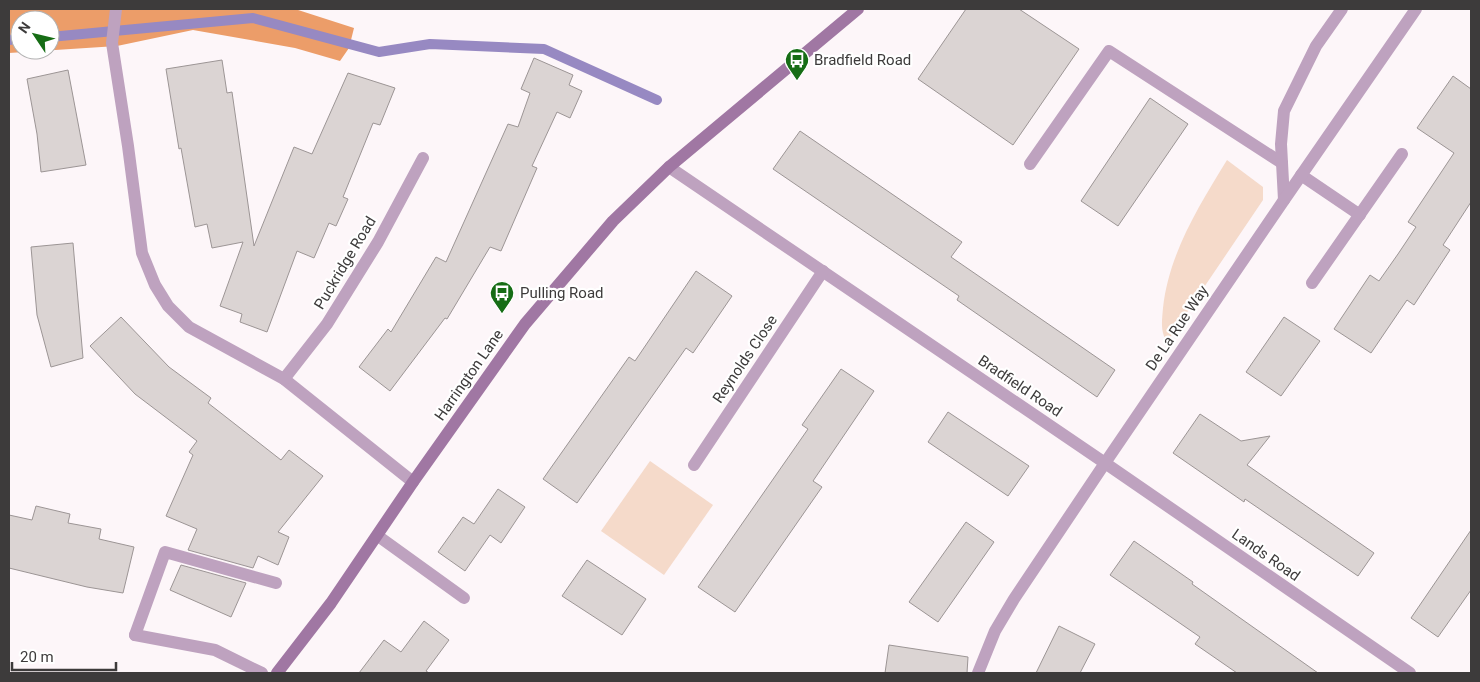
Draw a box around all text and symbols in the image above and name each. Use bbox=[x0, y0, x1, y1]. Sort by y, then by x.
north arrow bbox=[10, 10, 60, 60]
text: N bbox=[15, 19, 34, 36]
bus stop icon: Bradfield Road bbox=[784, 47, 810, 81]
place label: Bradfield Road bbox=[814, 51, 911, 69]
street label: Puckridge Road bbox=[310, 213, 380, 313]
bus stop icon: Pulling Road bbox=[489, 280, 515, 314]
street label: De La Rue Way bbox=[1142, 282, 1212, 374]
place label: Pulling Road bbox=[520, 284, 604, 302]
street label: Reynolds Close bbox=[709, 312, 781, 406]
street label: Harrington Lane bbox=[431, 326, 507, 424]
street label: Bradfield Road bbox=[975, 351, 1065, 421]
street label: Lands Road bbox=[1229, 525, 1303, 585]
scale bar bbox=[12, 640, 116, 672]
text: 20 m bbox=[20, 648, 54, 666]

